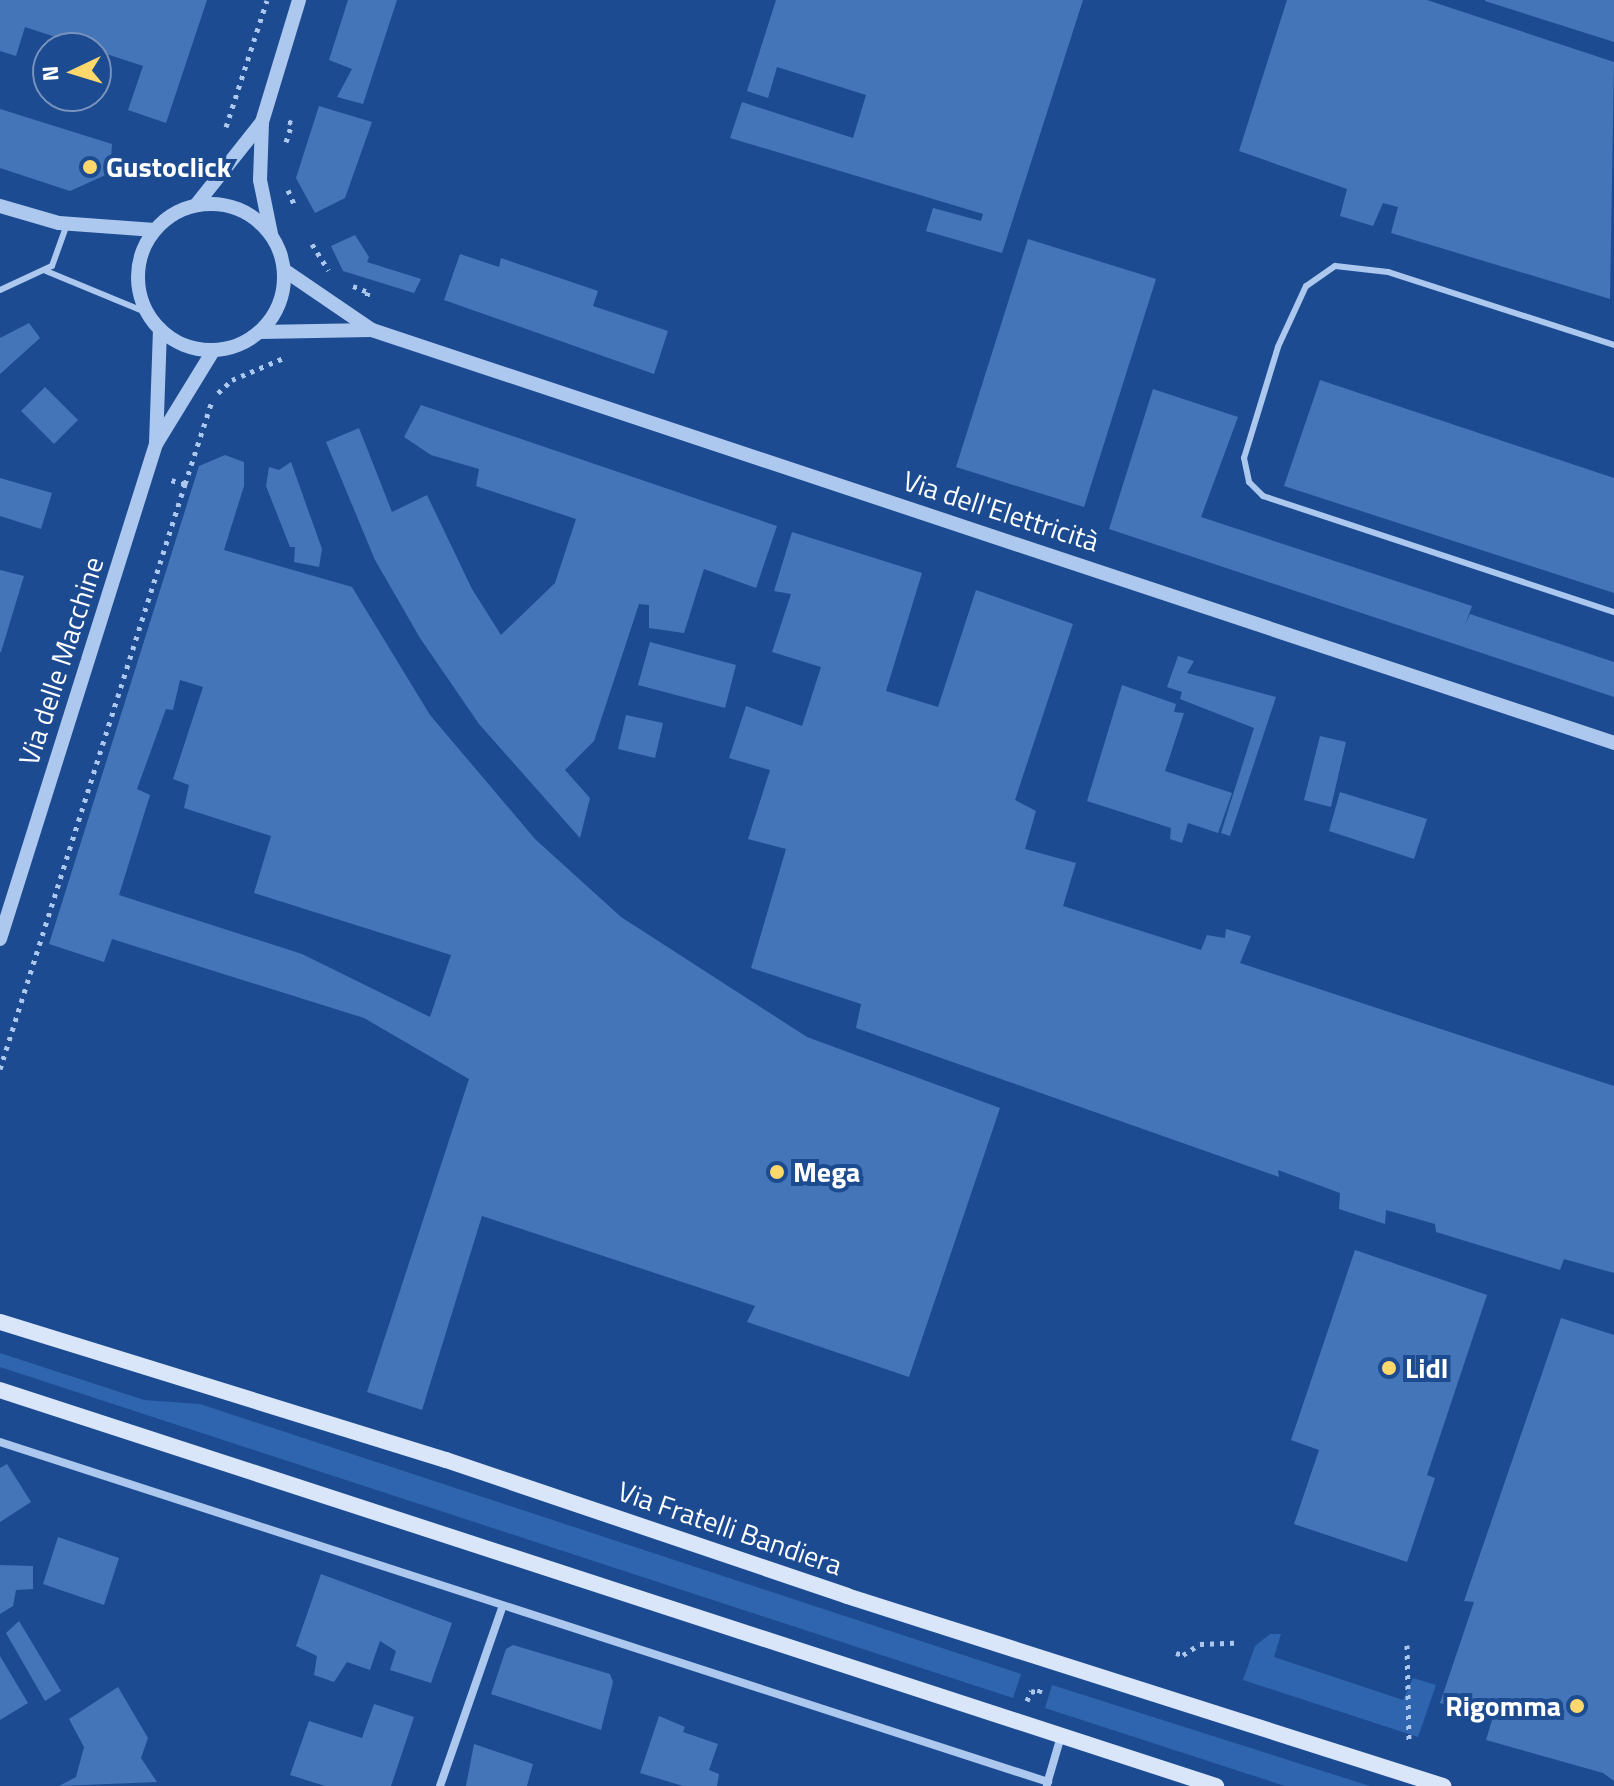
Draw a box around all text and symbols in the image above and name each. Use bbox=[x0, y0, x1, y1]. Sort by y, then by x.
north arrow bbox=[32, 32, 112, 112]
text: N bbox=[33, 65, 68, 82]
place label: Gustoclick bbox=[106, 150, 231, 184]
marker: Gustoclick bbox=[81, 158, 99, 176]
street label: Via dell'Elettricità bbox=[899, 464, 1103, 558]
street label: Via delle Macchine bbox=[12, 553, 110, 769]
place label: Mega bbox=[793, 1155, 860, 1189]
marker: Mega bbox=[768, 1163, 786, 1181]
place label: Lidl bbox=[1405, 1351, 1448, 1385]
marker: Lidl bbox=[1380, 1359, 1398, 1377]
street label: Via Fratelli Bandiera bbox=[614, 1474, 846, 1582]
place label: Rigomma bbox=[1445, 1689, 1561, 1723]
marker: Rigomma bbox=[1568, 1697, 1586, 1715]

